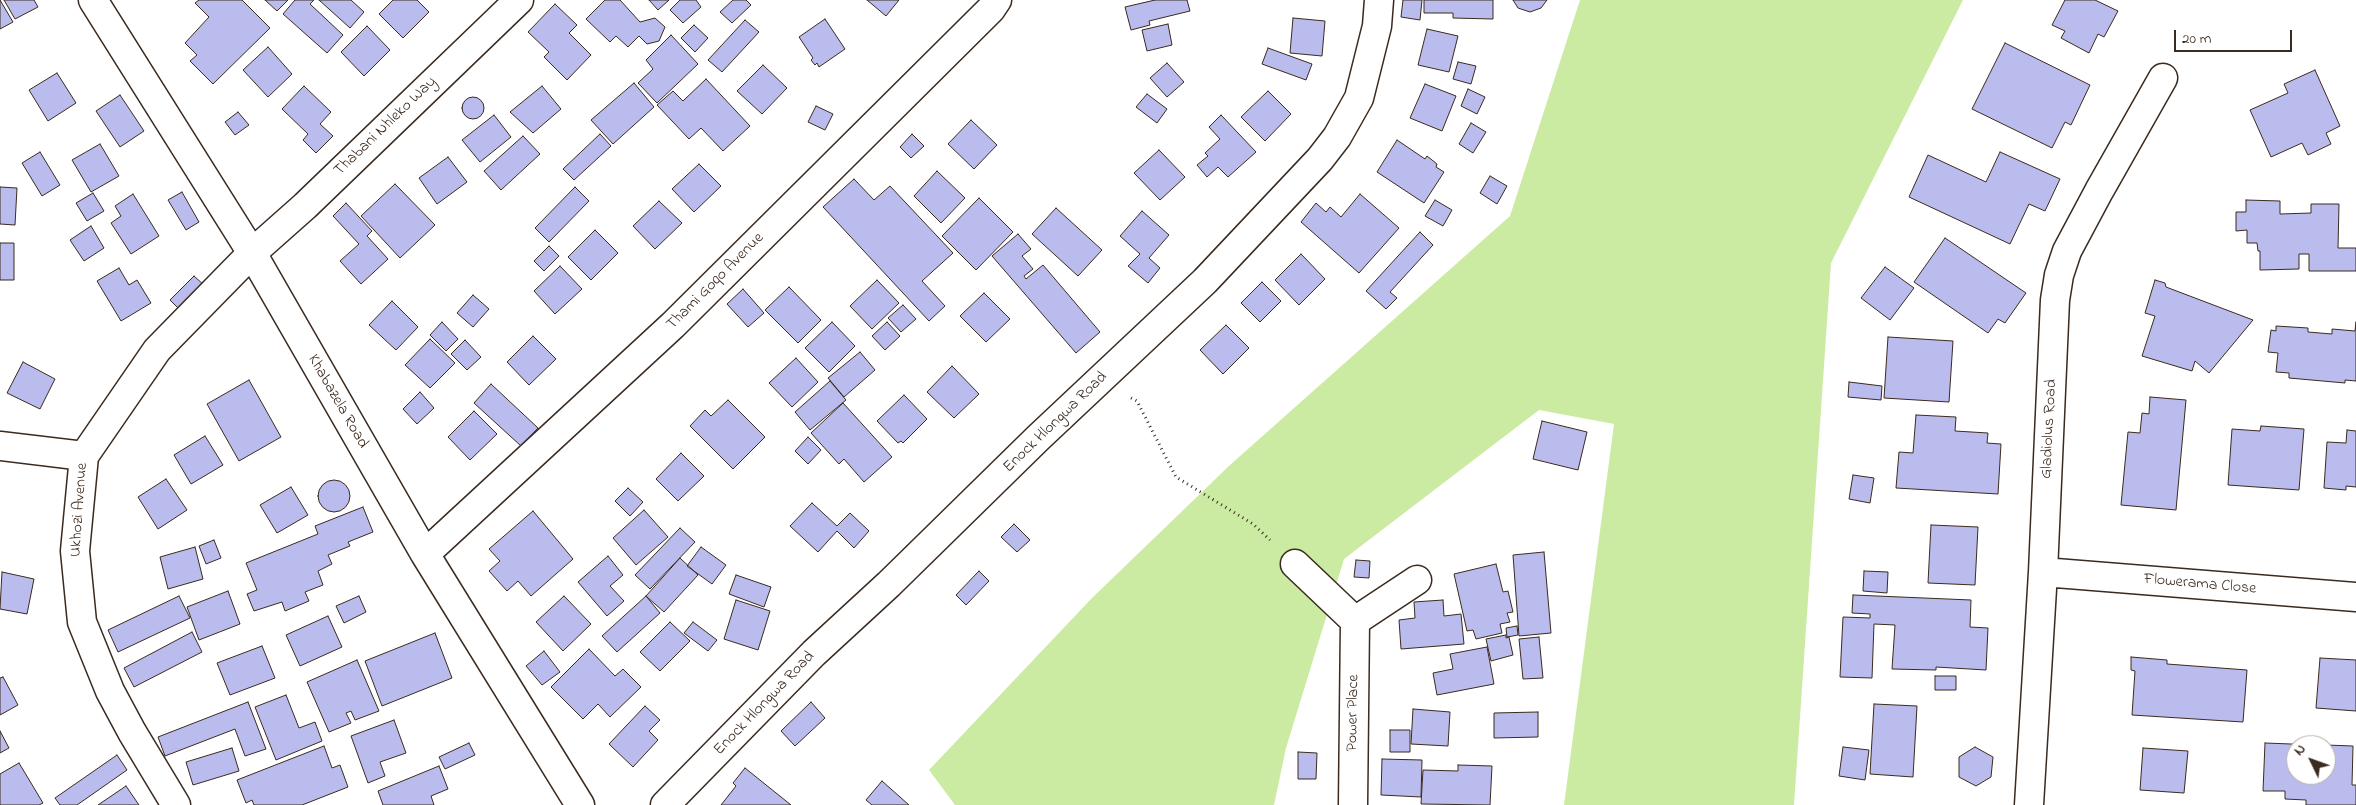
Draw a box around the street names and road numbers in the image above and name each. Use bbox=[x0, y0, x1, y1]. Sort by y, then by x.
street label: Thabani Nhleko Way bbox=[331, 73, 441, 181]
street label: Thami Goqo Avenue bbox=[663, 229, 769, 335]
street label: Khabazela Road bbox=[302, 352, 372, 452]
street label: Enock Hlongwa Road bbox=[1000, 368, 1112, 478]
street label: Gladiolus Road bbox=[2038, 379, 2062, 479]
street label: Ukhozi Avenue bbox=[67, 462, 93, 558]
street label: Flowerama Close bbox=[2143, 571, 2257, 599]
street label: Enock Hlongwa Road bbox=[710, 648, 820, 760]
street label: Power Place bbox=[1344, 674, 1364, 752]

